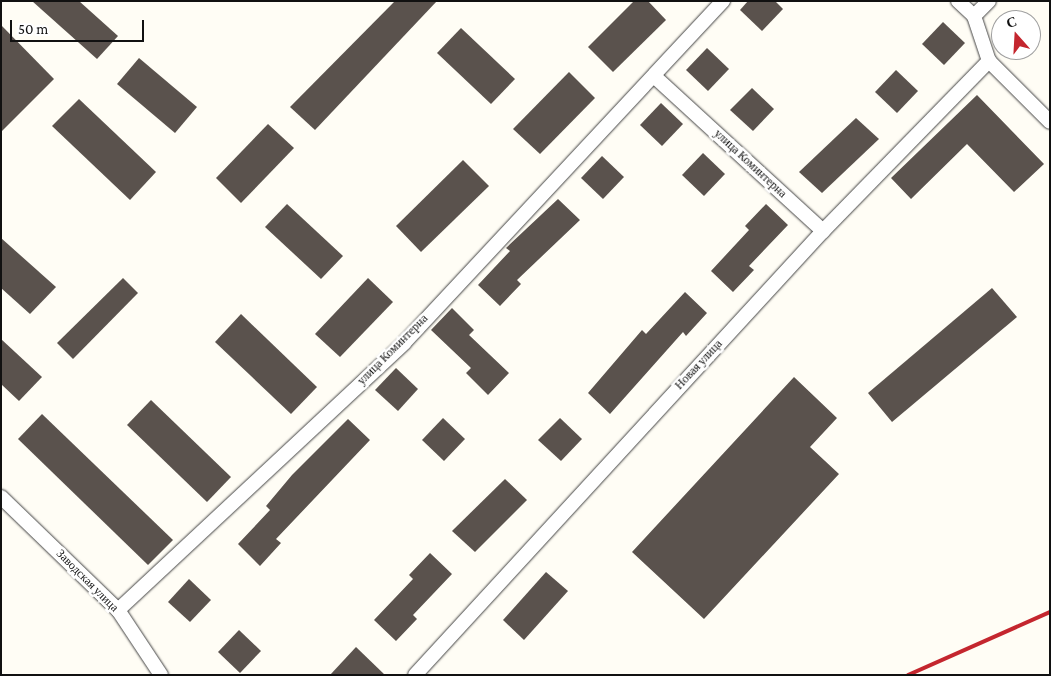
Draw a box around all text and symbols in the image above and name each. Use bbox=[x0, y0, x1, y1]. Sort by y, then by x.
scale bar bbox=[12, 10, 146, 42]
north arrow bbox=[991, 10, 1041, 60]
text: С bbox=[1004, 13, 1019, 31]
text: 50 m bbox=[18, 21, 48, 37]
street label: улица Коминтерна bbox=[711, 127, 789, 201]
street label: улица Коминтерна bbox=[355, 312, 431, 388]
street label: Новая улица bbox=[672, 337, 726, 393]
street label: Заводская улица bbox=[53, 547, 121, 615]

